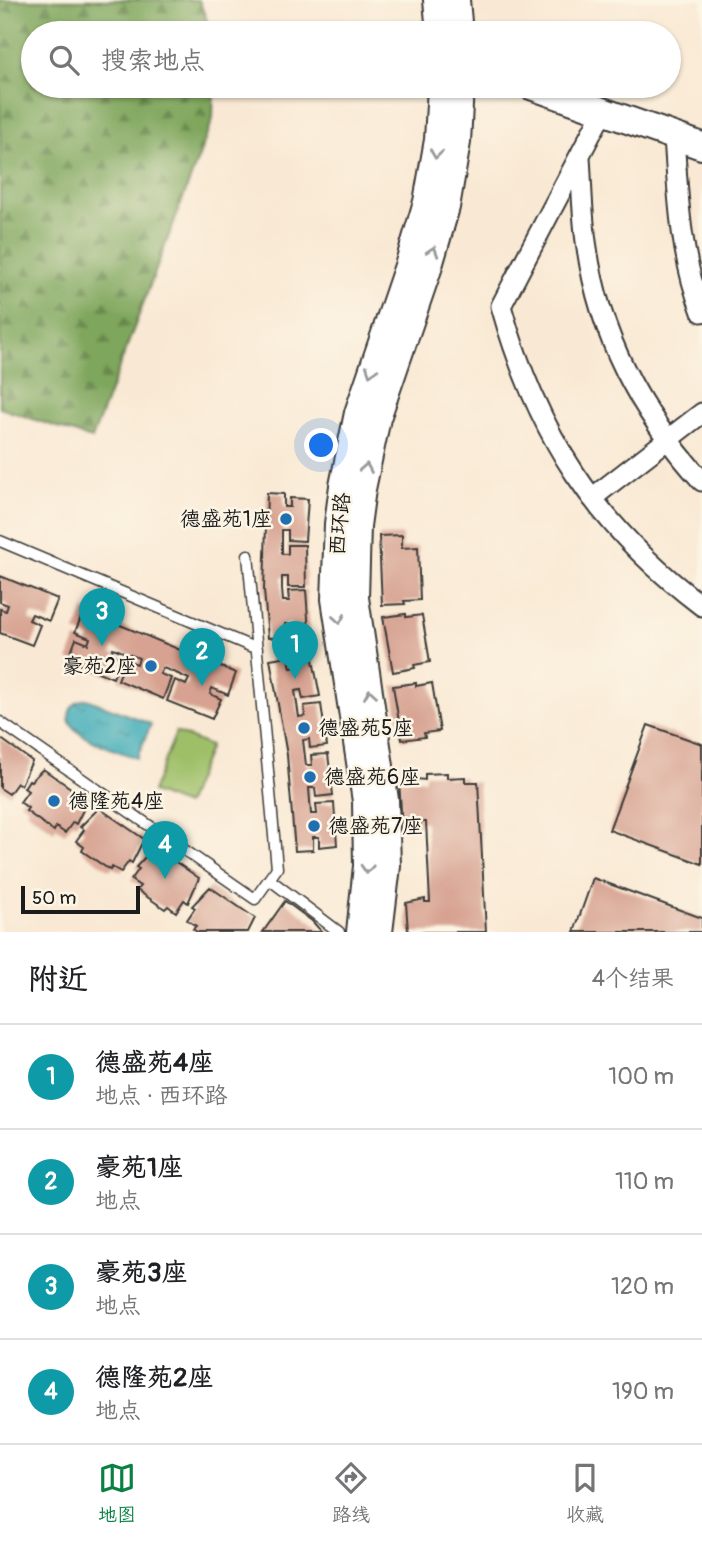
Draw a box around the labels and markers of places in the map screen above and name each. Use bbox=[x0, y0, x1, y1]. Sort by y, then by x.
place label: 德盛苑1座 bbox=[180, 506, 272, 533]
marker: 德盛苑1座 bbox=[278, 511, 294, 527]
pin: 3 bbox=[79, 588, 125, 646]
pin: 1 bbox=[272, 621, 318, 679]
pin: 2 bbox=[179, 628, 225, 686]
place label: 豪苑2座 bbox=[62, 653, 137, 680]
marker: 豪苑2座 bbox=[143, 658, 159, 674]
place label: 德盛苑5座 bbox=[318, 715, 413, 742]
marker: 德盛苑5座 bbox=[296, 720, 312, 736]
place label: 德盛苑6座 bbox=[324, 764, 420, 791]
marker: 德盛苑6座 bbox=[302, 769, 318, 785]
place label: 德隆苑4座 bbox=[68, 788, 164, 815]
marker: 德隆苑4座 bbox=[46, 793, 62, 809]
place label: 德盛苑7座 bbox=[328, 813, 423, 840]
marker: 德盛苑7座 bbox=[306, 818, 322, 834]
pin: 4 bbox=[142, 821, 188, 879]

